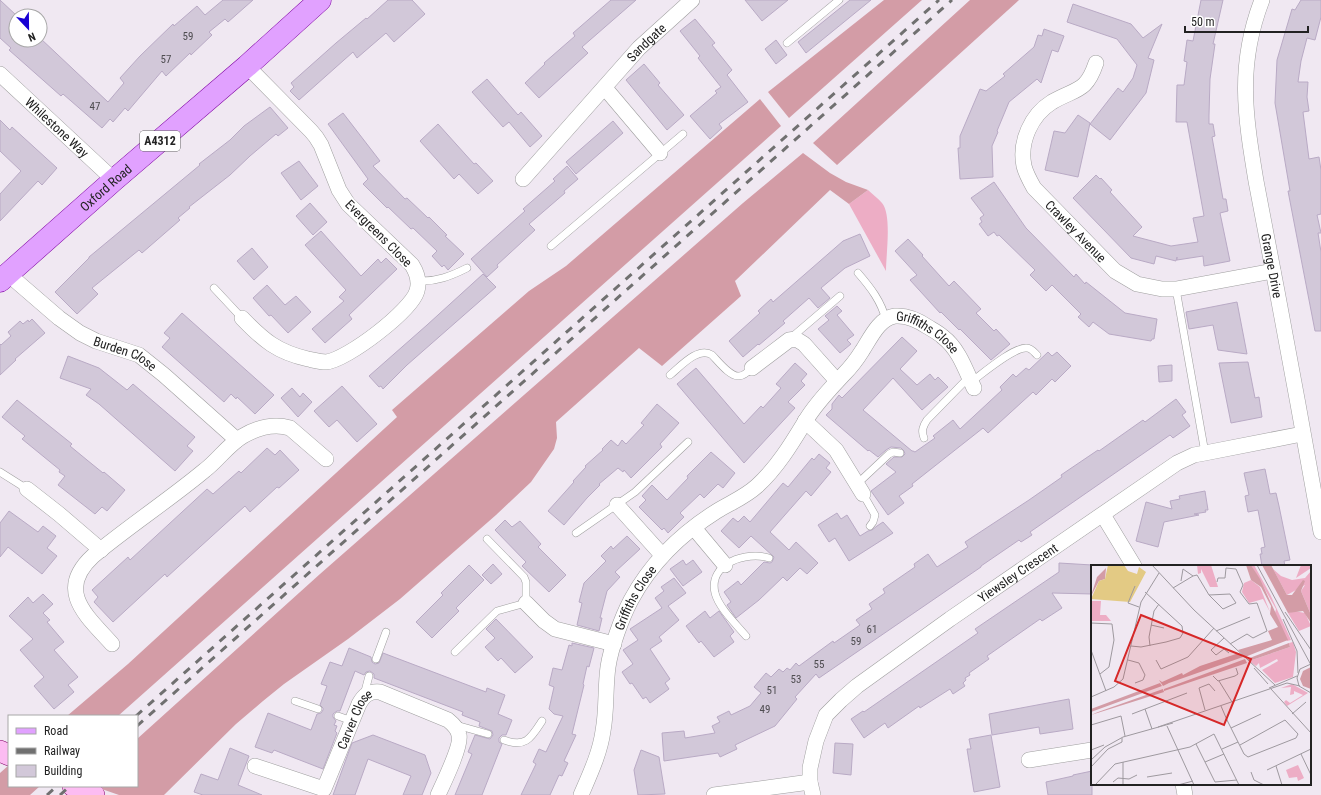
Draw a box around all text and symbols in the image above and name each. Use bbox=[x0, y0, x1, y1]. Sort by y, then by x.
north arrow bbox=[8, 8, 48, 48]
scale bar bbox=[1185, 8, 1308, 34]
text: 50 m bbox=[1191, 15, 1215, 29]
street label: Sandgate bbox=[624, 21, 669, 65]
text: N bbox=[26, 30, 37, 44]
house number: 59 bbox=[183, 30, 193, 43]
house number: 57 bbox=[161, 53, 171, 66]
street label: Whilestone Way bbox=[22, 94, 92, 161]
house number: 47 bbox=[90, 100, 100, 113]
road number: A4312 bbox=[140, 131, 180, 151]
street label: Oxford Road bbox=[77, 161, 135, 215]
street label: Evergreens Close bbox=[342, 197, 415, 270]
street label: Crawley Avenue bbox=[1042, 197, 1109, 265]
street label: Grange Drive bbox=[1258, 232, 1285, 299]
street label: Griffiths Close bbox=[896, 309, 962, 356]
street label: Burden Close bbox=[92, 334, 160, 374]
street label: Yiewsley Crescent bbox=[975, 540, 1061, 606]
street label: Griffiths Close bbox=[612, 562, 659, 632]
inset map bbox=[1091, 565, 1311, 785]
house number: 61 bbox=[867, 623, 877, 636]
house number: 59 bbox=[851, 635, 861, 648]
house number: 55 bbox=[814, 658, 824, 671]
house number: 53 bbox=[791, 673, 801, 686]
house number: 51 bbox=[767, 684, 777, 697]
street label: Carver Close bbox=[334, 686, 375, 752]
house number: 49 bbox=[760, 703, 770, 716]
legend bbox=[8, 715, 138, 787]
text: Road bbox=[44, 724, 68, 738]
text: Railway bbox=[44, 744, 80, 758]
text: Building bbox=[44, 764, 82, 778]

